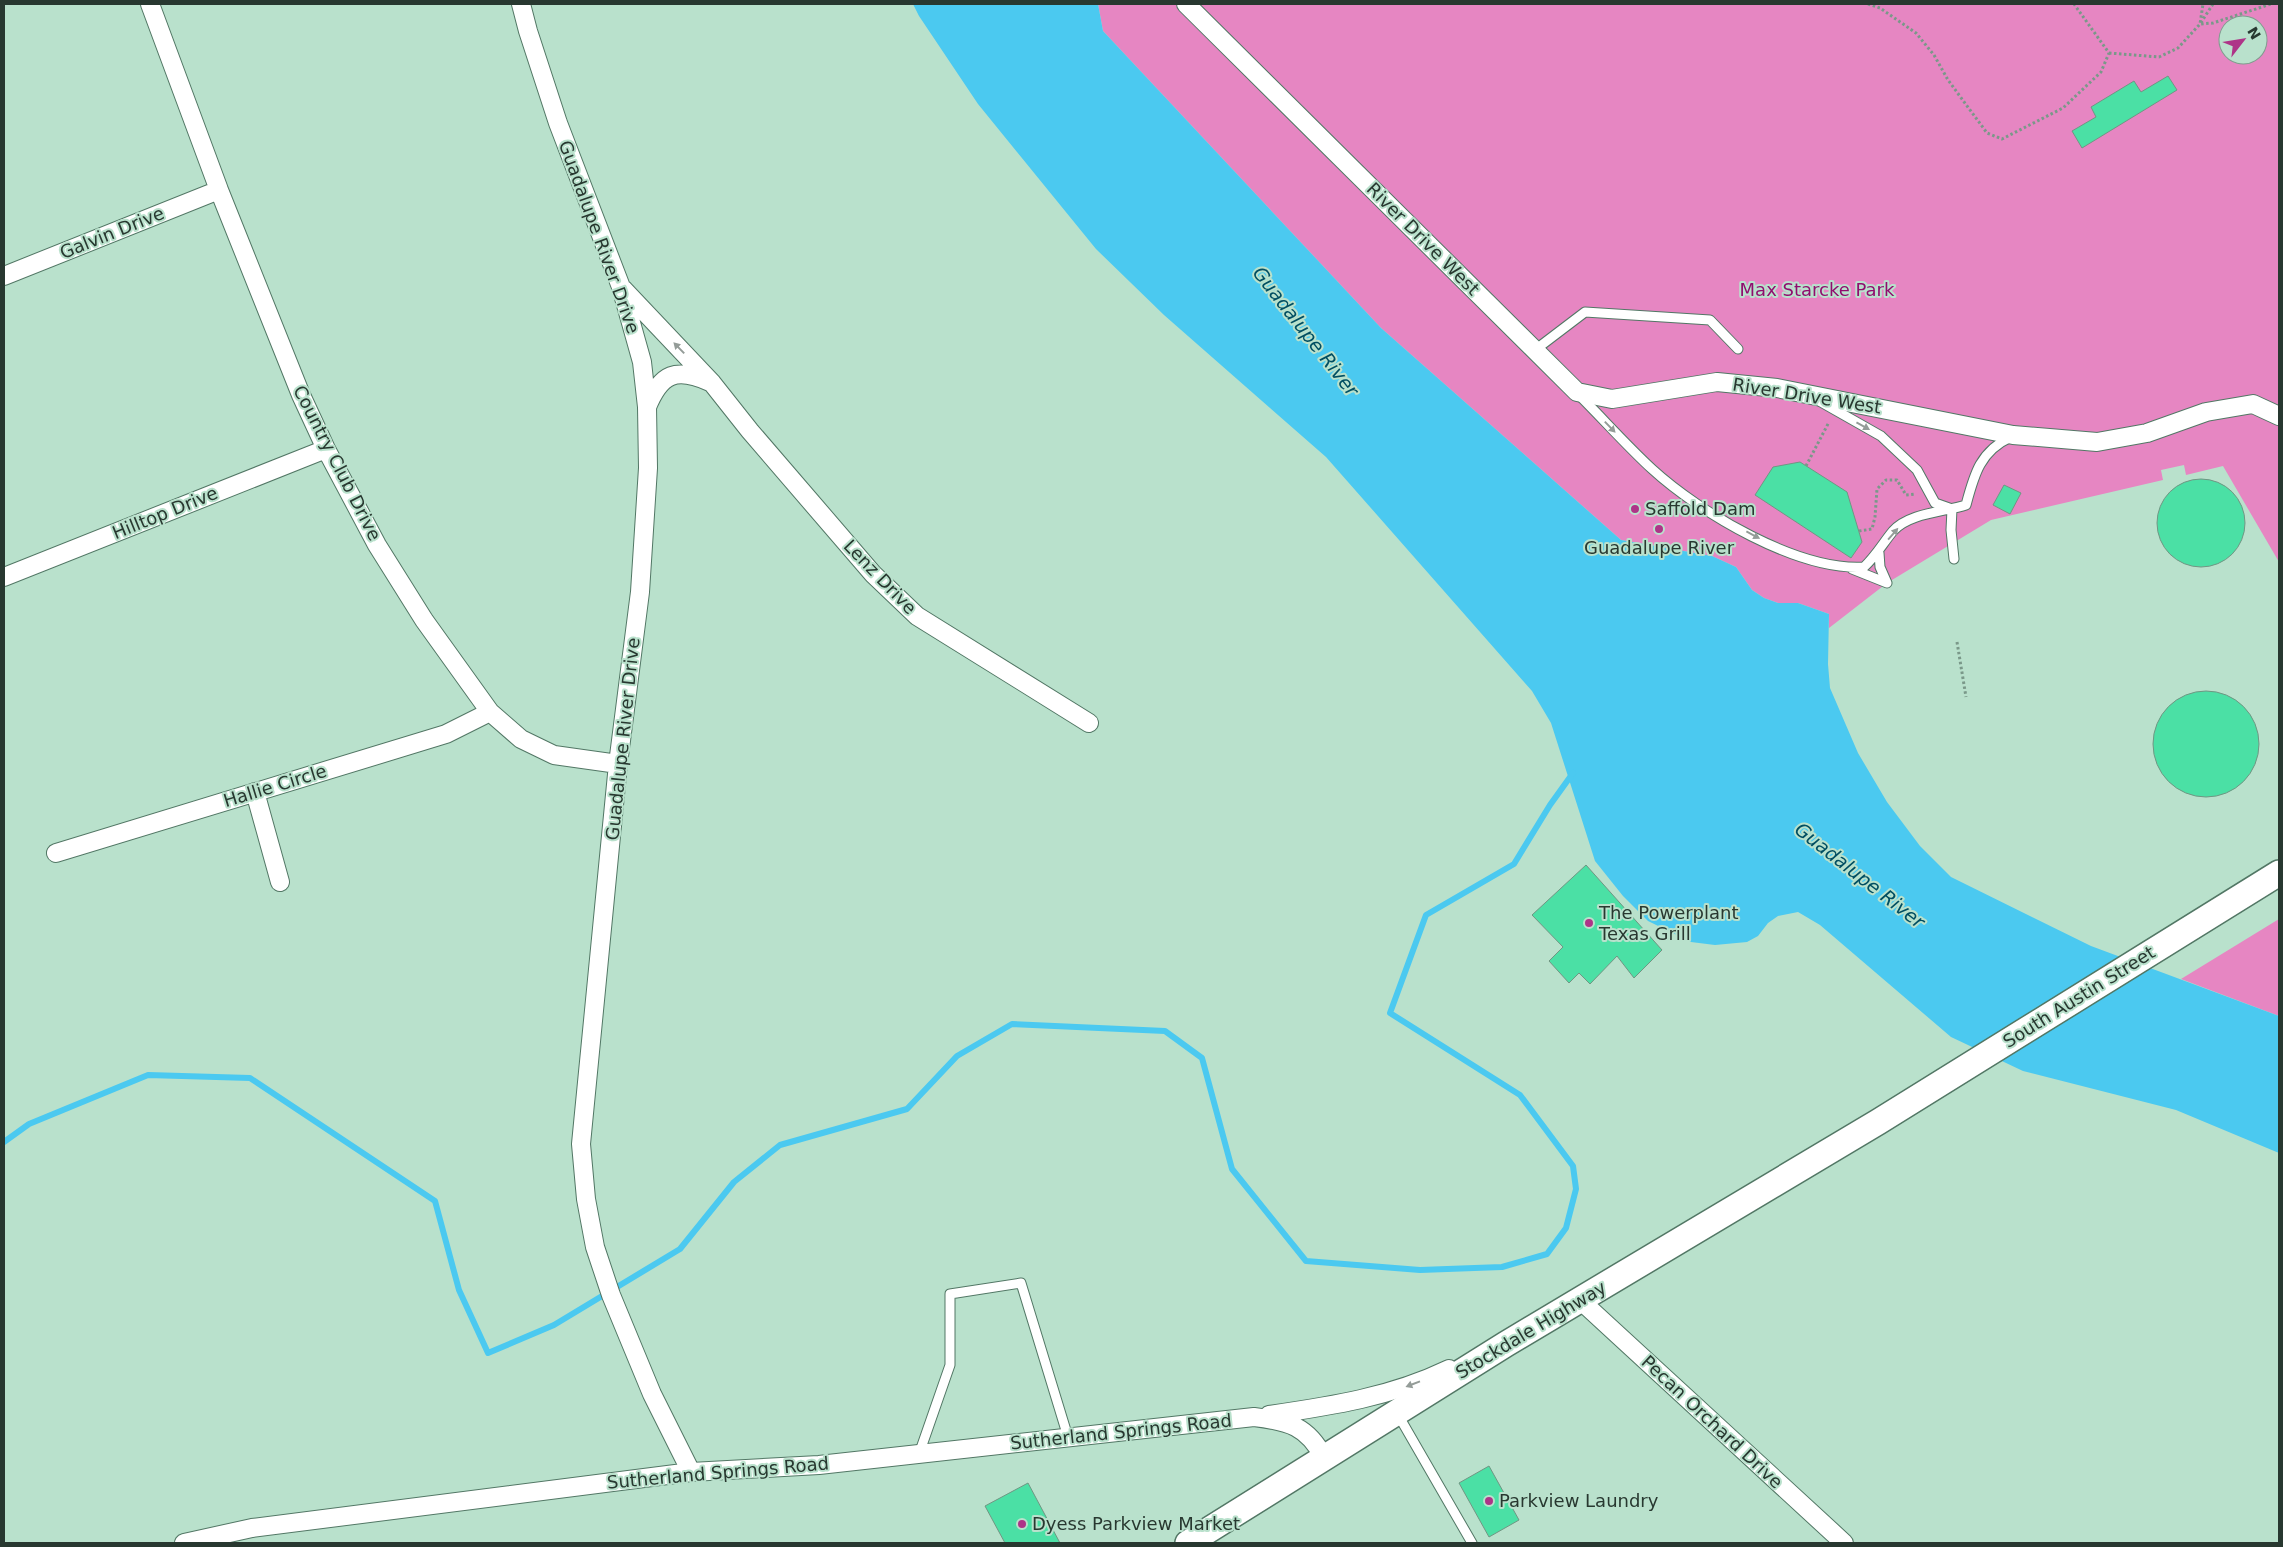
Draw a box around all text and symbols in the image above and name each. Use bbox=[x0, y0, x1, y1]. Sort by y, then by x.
north arrow bbox=[2218, 15, 2268, 65]
text: N bbox=[2244, 24, 2264, 42]
street label: Guadalupe River Drive bbox=[555, 137, 644, 336]
street label: River Drive West bbox=[1363, 178, 1484, 299]
street label: Galvin Drive bbox=[57, 202, 167, 263]
water label: Guadalupe River bbox=[1249, 262, 1364, 401]
park label: Max Starcke Park bbox=[1740, 279, 1895, 300]
one-way arrow bbox=[673, 342, 685, 354]
street label: River Drive West bbox=[1731, 373, 1883, 418]
street label: Country Club Drive bbox=[289, 382, 386, 544]
one-way arrow bbox=[1604, 421, 1616, 433]
one-way arrow bbox=[1855, 422, 1870, 430]
street label: Hilltop Drive bbox=[109, 482, 221, 543]
place label: Saffold Dam bbox=[1645, 498, 1755, 519]
marker: Saffold Dam bbox=[1629, 503, 1641, 515]
marker: Guadalupe River bbox=[1653, 523, 1665, 535]
one-way arrow bbox=[1887, 528, 1899, 540]
one-way arrow bbox=[1746, 531, 1760, 539]
street label: Lenz Drive bbox=[840, 535, 921, 618]
place label: Guadalupe River bbox=[1584, 537, 1735, 558]
street label: Guadalupe River Drive bbox=[601, 636, 644, 841]
street label: Hallie Circle bbox=[221, 760, 329, 811]
water label: Guadalupe River bbox=[1791, 818, 1930, 933]
place label: The Powerplant Texas Grill bbox=[1598, 902, 1739, 944]
marker: The Powerplant Texas Grill bbox=[1583, 917, 1595, 929]
street label: South Austin Street bbox=[1999, 941, 2159, 1052]
street label: Stockdale Highway bbox=[1452, 1276, 1610, 1383]
street label: Pecan Orchard Drive bbox=[1638, 1351, 1787, 1492]
one-way arrow bbox=[1405, 1380, 1420, 1388]
street label: Sutherland Springs Road bbox=[1009, 1409, 1233, 1454]
street label: Sutherland Springs Road bbox=[606, 1452, 830, 1493]
place label: Parkview Laundry bbox=[1499, 1490, 1659, 1511]
marker: Parkview Laundry bbox=[1483, 1495, 1495, 1507]
place label: Dyess Parkview Market bbox=[1032, 1513, 1240, 1534]
marker: Dyess Parkview Market bbox=[1016, 1518, 1028, 1530]

